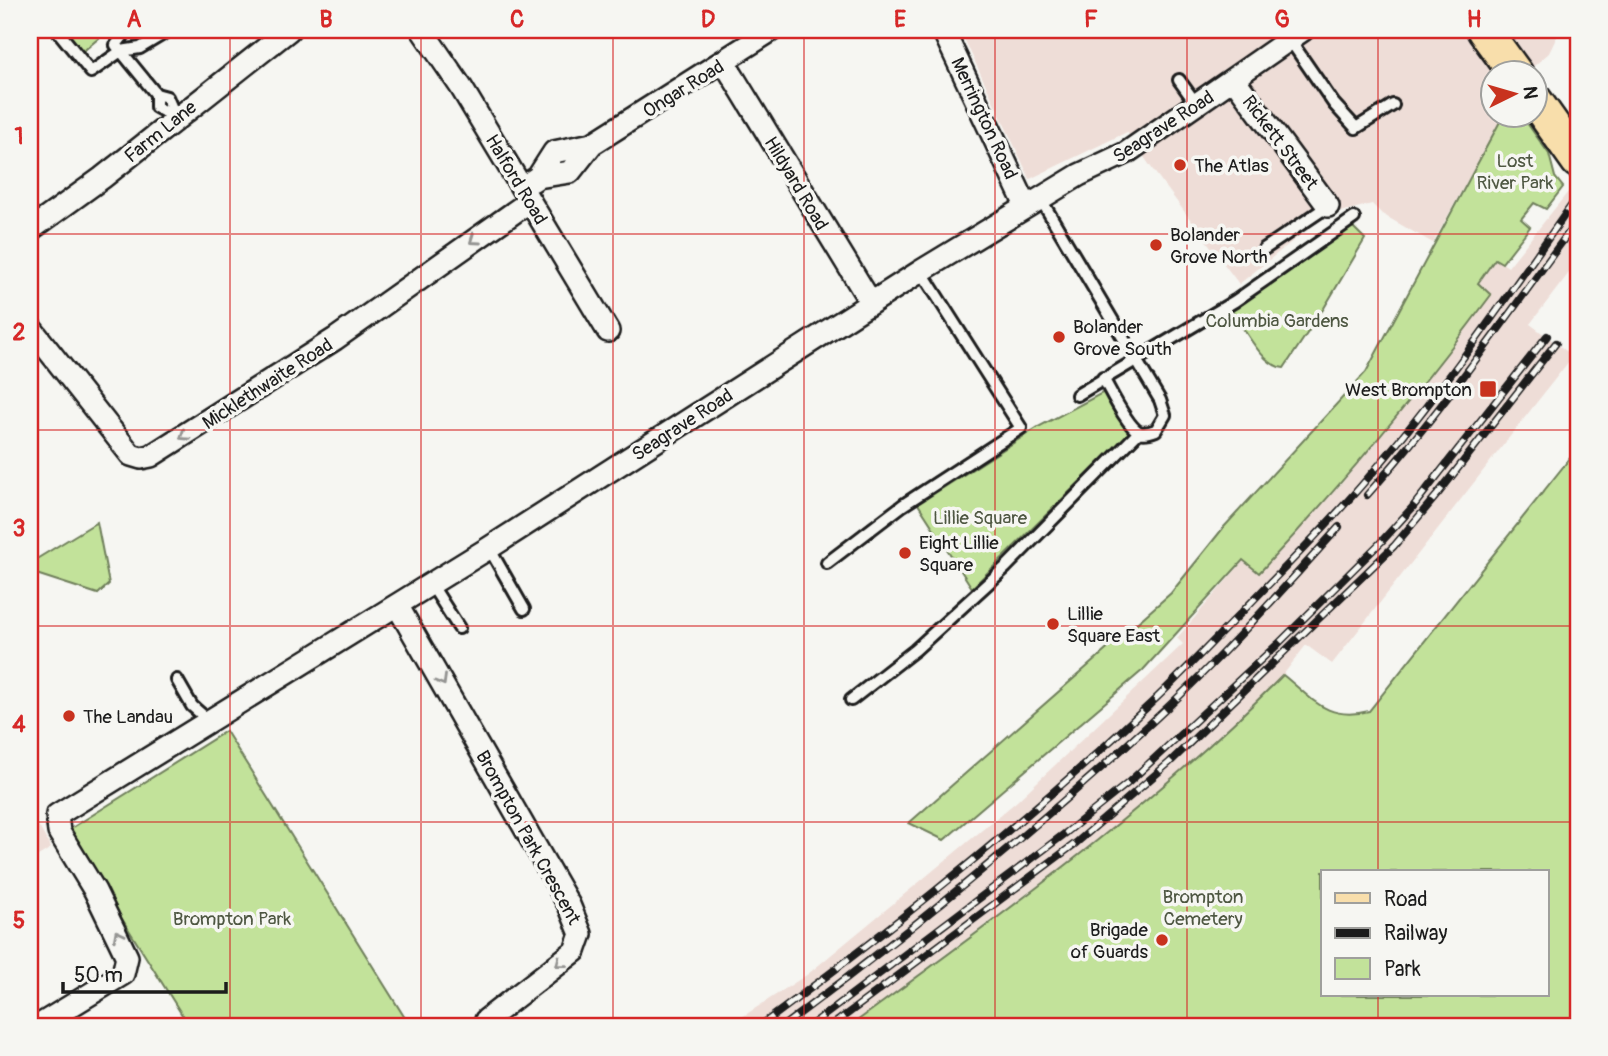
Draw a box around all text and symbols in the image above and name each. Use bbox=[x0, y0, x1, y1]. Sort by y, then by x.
text: A bbox=[127, 5, 142, 34]
text: B bbox=[319, 5, 333, 34]
text: C bbox=[510, 5, 524, 34]
text: D bbox=[701, 5, 715, 34]
text: E bbox=[894, 5, 906, 34]
text: F bbox=[1084, 5, 1098, 34]
text: G bbox=[1274, 5, 1290, 34]
text: H bbox=[1467, 5, 1481, 34]
street label: Ongar Road bbox=[638, 54, 729, 123]
street label: Merrington Road bbox=[945, 54, 1023, 183]
north arrow bbox=[1478, 60, 1548, 130]
street label: Seagrave Road bbox=[1108, 85, 1219, 168]
text: N bbox=[1517, 85, 1542, 100]
street label: Rickett Street bbox=[1237, 91, 1324, 195]
street label: Farm Lane bbox=[120, 95, 202, 168]
text: 1 bbox=[15, 122, 24, 151]
street label: Halford Road bbox=[480, 130, 553, 229]
street label: Hildyard Road bbox=[759, 132, 834, 235]
park label: Lost River Park bbox=[1476, 149, 1554, 195]
place label: The Atlas bbox=[1194, 154, 1269, 178]
marker: The Atlas bbox=[1172, 157, 1188, 173]
place label: Bolander Grove North bbox=[1170, 223, 1268, 269]
one-way arrow bbox=[469, 232, 482, 244]
marker: Bolander Grove North bbox=[1148, 237, 1164, 253]
park label: Columbia Gardens bbox=[1205, 309, 1349, 333]
place label: Bolander Grove South bbox=[1073, 315, 1172, 361]
text: 2 bbox=[13, 318, 26, 347]
marker: Bolander Grove South bbox=[1051, 329, 1067, 345]
street label: Micklethwaite Road bbox=[198, 333, 337, 435]
place label: West Brompton bbox=[1345, 378, 1472, 402]
marker: West Brompton bbox=[1478, 379, 1498, 399]
street label: Seagrave Road bbox=[627, 383, 738, 466]
one-way arrow bbox=[179, 428, 192, 441]
park label: Lillie Square bbox=[933, 506, 1028, 530]
text: 3 bbox=[13, 514, 25, 543]
place label: Eight Lillie Square bbox=[919, 531, 999, 577]
marker: Eight Lillie Square bbox=[897, 545, 913, 561]
place label: Lillie Square East bbox=[1067, 602, 1160, 648]
marker: Lillie Square East bbox=[1045, 616, 1061, 632]
one-way arrow bbox=[434, 674, 447, 687]
place label: The Landau bbox=[83, 705, 173, 729]
marker: The Landau bbox=[61, 708, 77, 724]
text: 4 bbox=[12, 710, 26, 739]
street label: Brompton Park Crescent bbox=[470, 746, 586, 929]
legend bbox=[1321, 870, 1548, 996]
park label: Brompton Cemetery bbox=[1162, 885, 1244, 931]
text: Road bbox=[1384, 886, 1428, 913]
text: 5 bbox=[13, 906, 25, 935]
park label: Brompton Park bbox=[173, 907, 291, 931]
place label: Brigade of Guards bbox=[1071, 918, 1149, 964]
text: Railway bbox=[1384, 920, 1448, 947]
one-way arrow bbox=[112, 930, 126, 942]
marker: Brigade of Guards bbox=[1154, 932, 1170, 948]
scale bar bbox=[63, 951, 226, 995]
one-way arrow bbox=[555, 954, 568, 967]
text: Park bbox=[1384, 956, 1421, 983]
text: 50 m bbox=[74, 962, 123, 989]

